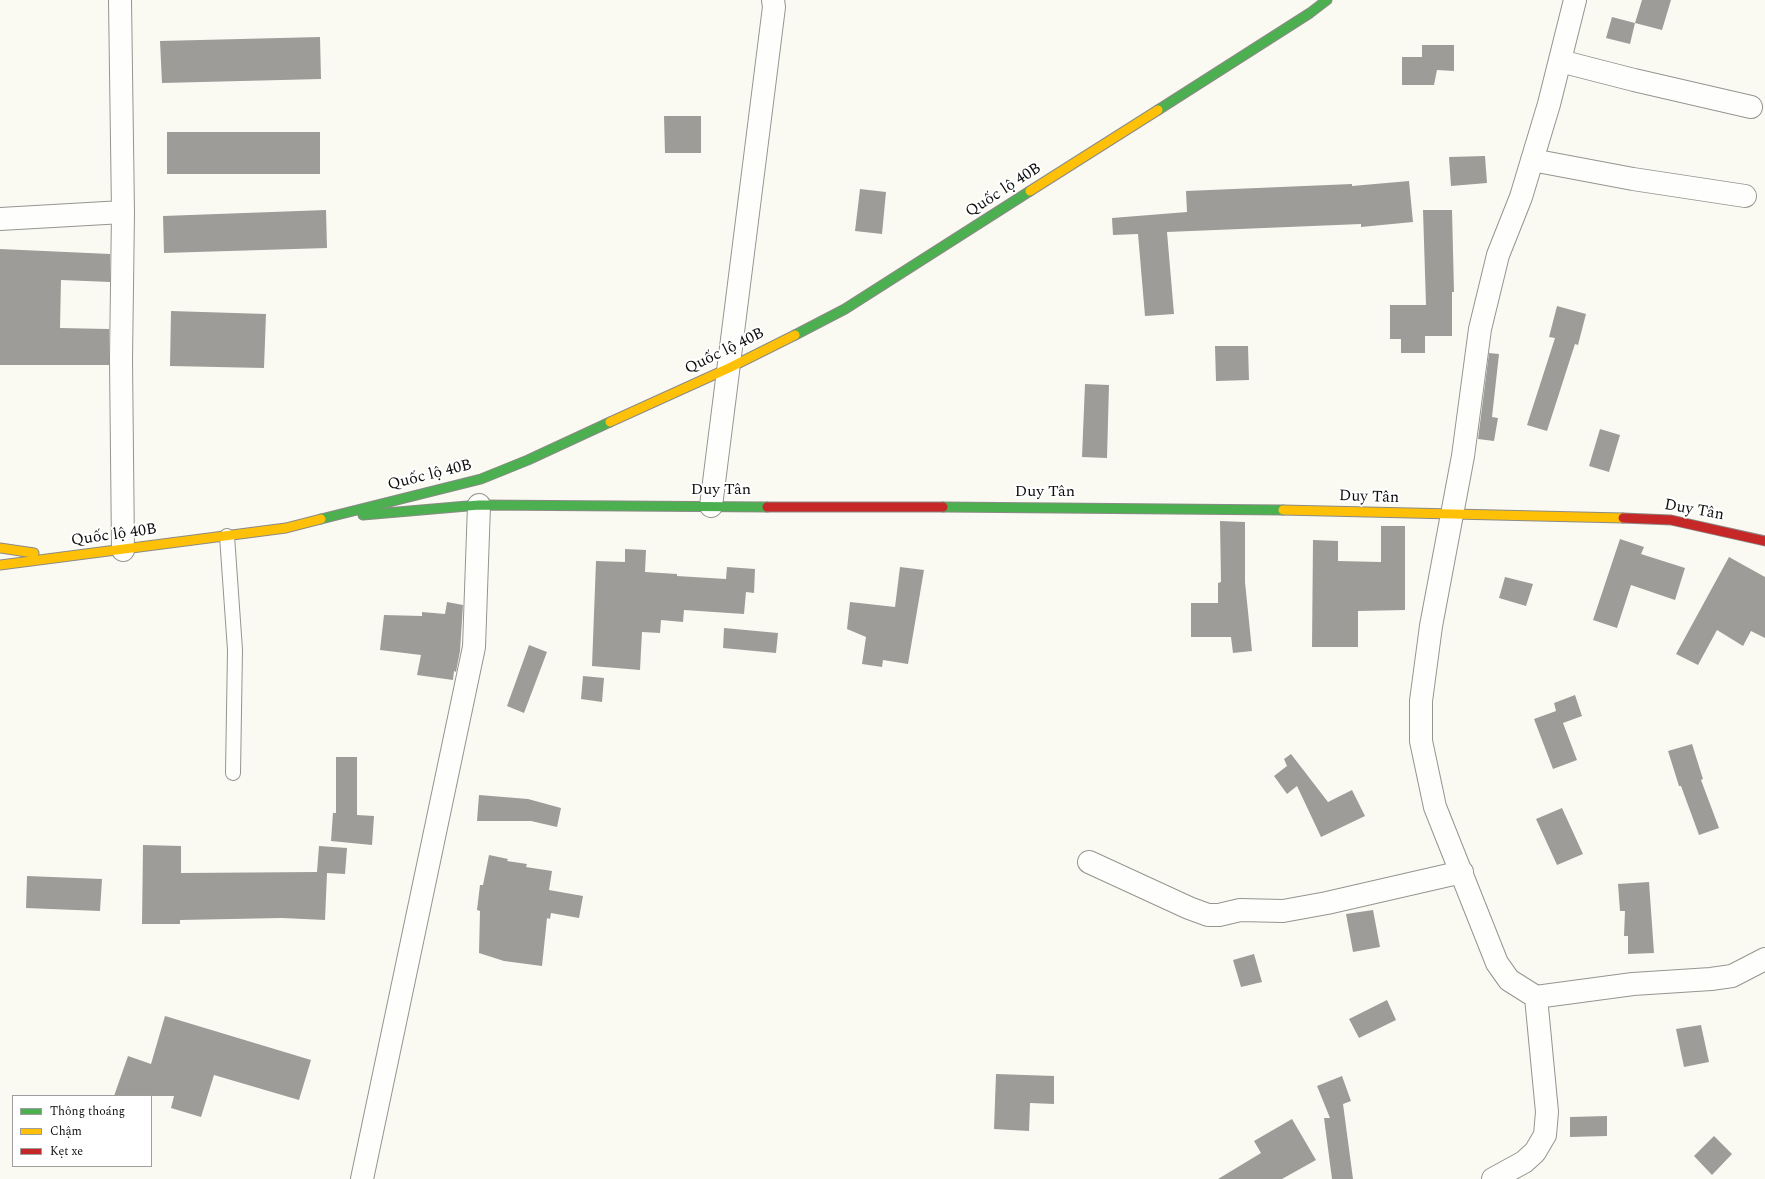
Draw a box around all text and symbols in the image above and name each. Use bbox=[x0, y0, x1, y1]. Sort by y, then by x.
street label: Quốc lộ 40B bbox=[963, 159, 1045, 223]
street label: Quốc lộ 40B bbox=[682, 324, 768, 380]
street label: Quốc lộ 40B bbox=[386, 456, 474, 496]
street label: Duy Tân bbox=[691, 481, 751, 501]
street label: Duy Tân bbox=[1015, 483, 1075, 503]
street label: Duy Tân bbox=[1339, 487, 1399, 509]
street label: Duy Tân bbox=[1663, 496, 1725, 526]
street label: Quốc lộ 40B bbox=[70, 520, 158, 552]
legend bbox=[12, 1095, 152, 1167]
text: Thông thoáng bbox=[50, 1102, 125, 1121]
text: Chậm bbox=[50, 1122, 82, 1141]
text: Kẹt xe bbox=[50, 1142, 83, 1161]

